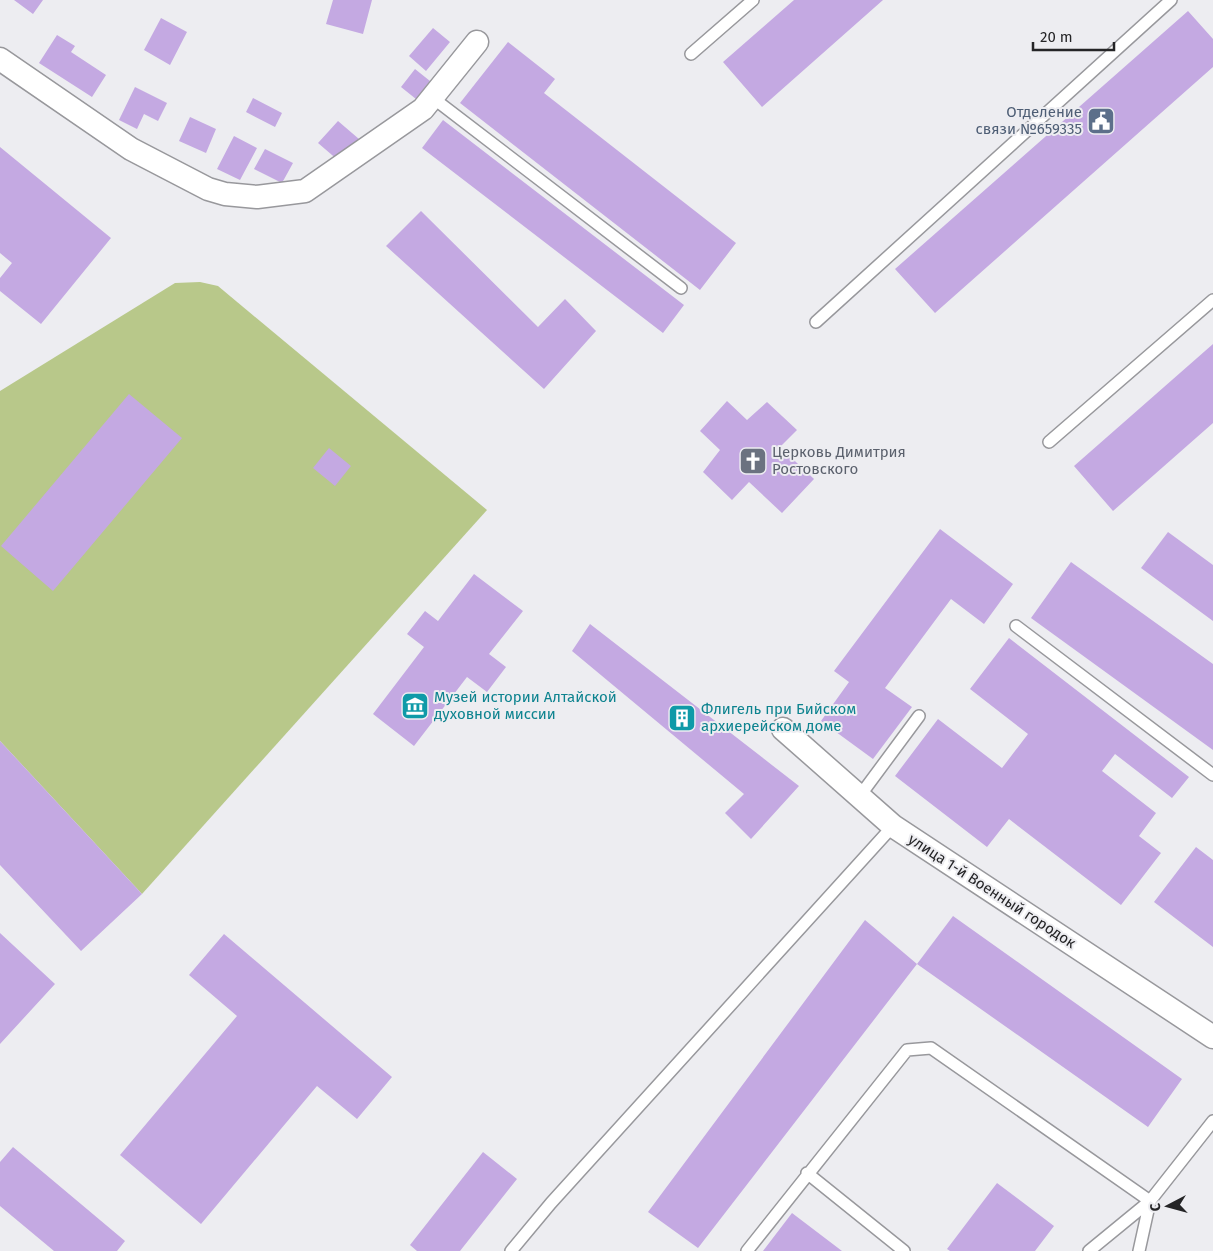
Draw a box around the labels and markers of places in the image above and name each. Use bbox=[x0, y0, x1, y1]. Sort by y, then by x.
place label: Отделение связи №659335 bbox=[976, 103, 1082, 138]
public building icon: Отделение связи №659335 bbox=[1086, 106, 1116, 136]
place label: Церковь Димитрия Ростовского bbox=[772, 443, 906, 478]
church icon: Церковь Димитрия Ростовского bbox=[738, 446, 768, 476]
place label: Музей истории Алтайской духовной миссии bbox=[434, 688, 617, 723]
museum icon: Музей истории Алтайской духовной миссии bbox=[400, 691, 430, 721]
place label: Флигель при Бийском архиерейском доме bbox=[701, 700, 856, 735]
building icon: Флигель при Бийском архиерейском доме bbox=[667, 703, 697, 733]

